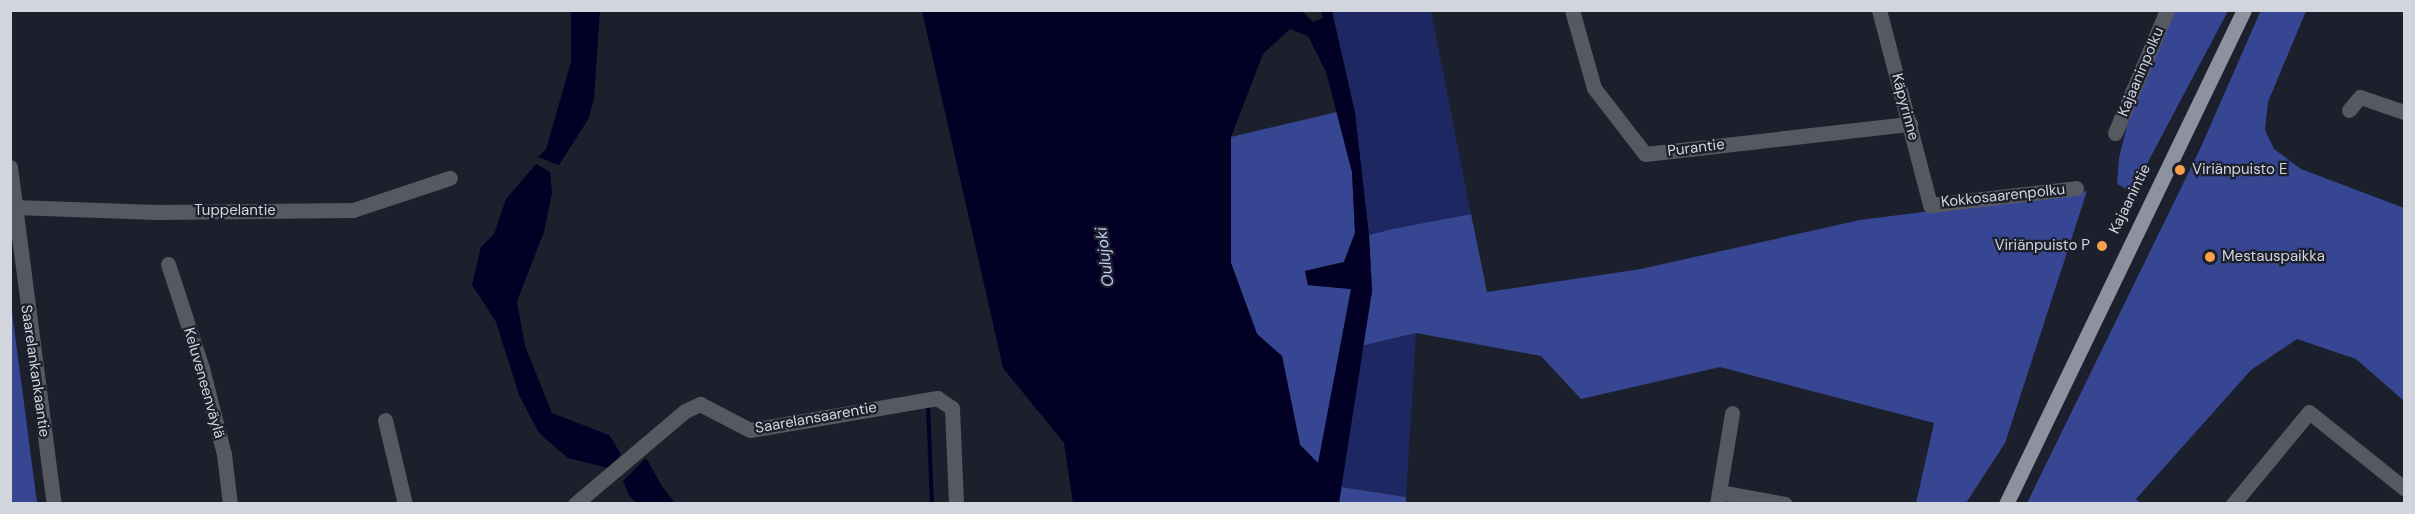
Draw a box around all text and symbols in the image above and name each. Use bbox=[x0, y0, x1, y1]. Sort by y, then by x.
street label: Kajaaninpolku bbox=[2114, 25, 2168, 119]
street label: Käpyrinne bbox=[1887, 72, 1923, 142]
street label: Purantie bbox=[1666, 136, 1726, 160]
street label: Kajaanintie bbox=[2105, 161, 2155, 237]
place label: Viriänpuisto E bbox=[2192, 161, 2287, 179]
marker: Viriänpuisto E bbox=[2173, 163, 2187, 177]
street label: Kokkosaarenpolku bbox=[1940, 181, 2066, 211]
street label: Tuppelantie bbox=[194, 202, 276, 220]
water label: Oulujoki bbox=[1092, 226, 1118, 288]
place label: Viriänpuisto P bbox=[1994, 237, 2090, 255]
marker: Viriänpuisto P bbox=[2095, 239, 2109, 253]
place label: Mestauspaikka bbox=[2222, 248, 2325, 266]
marker: Mestauspaikka bbox=[2203, 250, 2217, 264]
street label: Saarelankankaantie bbox=[17, 304, 53, 438]
street label: Keluveneenväylä bbox=[180, 326, 228, 440]
street label: Saarelansaarentie bbox=[754, 398, 878, 438]

